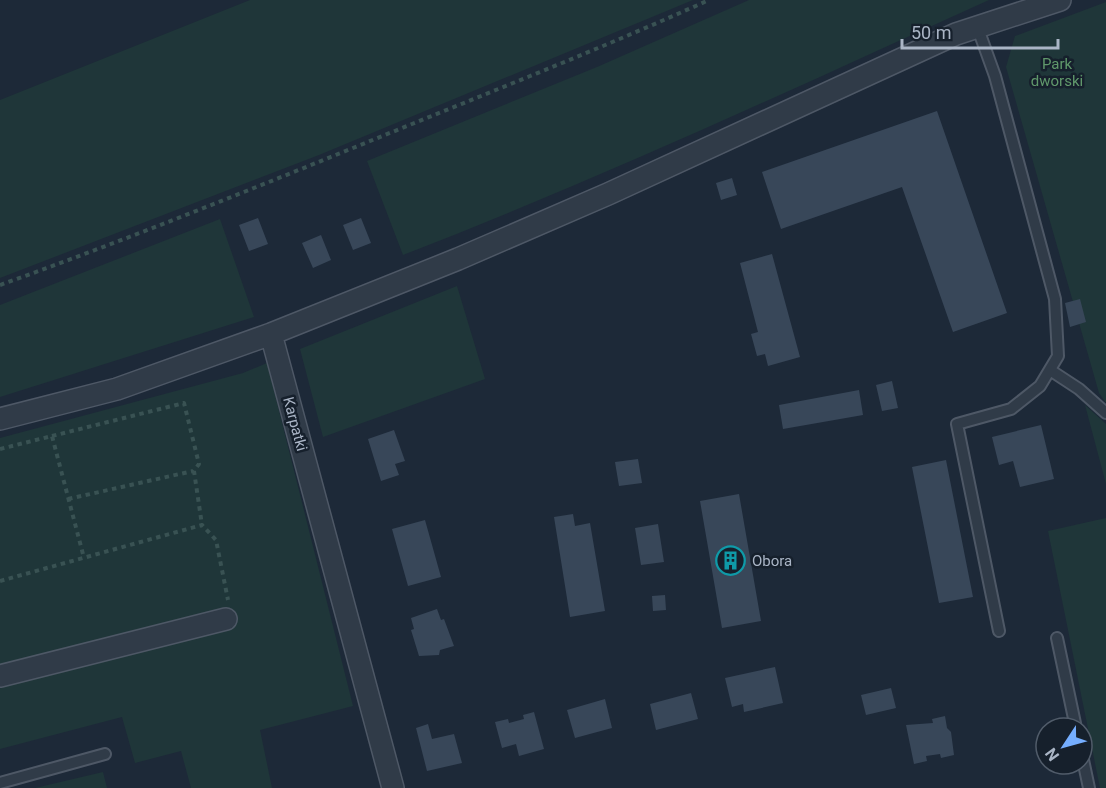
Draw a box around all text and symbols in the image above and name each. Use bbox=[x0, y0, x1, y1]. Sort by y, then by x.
scale bar bbox=[902, 12, 1058, 50]
text: 50 m bbox=[911, 22, 951, 43]
park label: Park dworski bbox=[1031, 55, 1083, 90]
street label: Karpatki bbox=[279, 395, 311, 453]
building icon: Obora bbox=[715, 545, 747, 577]
place label: Obora bbox=[752, 552, 792, 570]
north arrow bbox=[1034, 716, 1094, 776]
text: N bbox=[1041, 744, 1063, 765]

